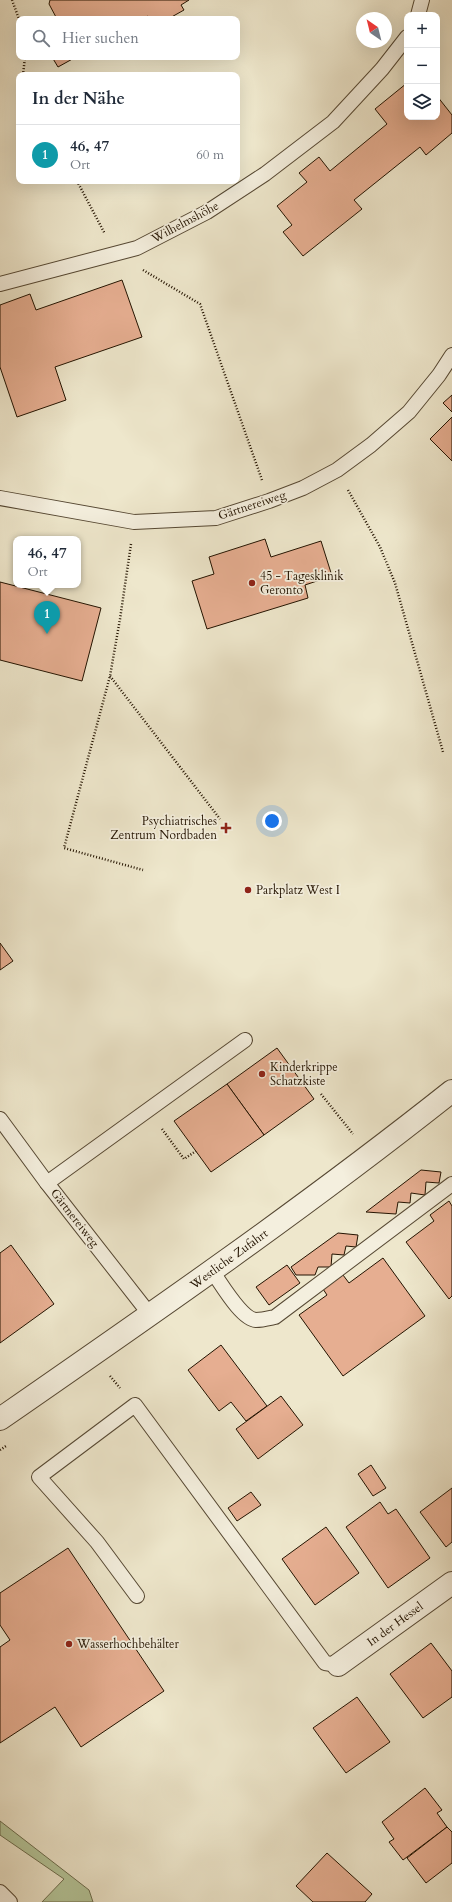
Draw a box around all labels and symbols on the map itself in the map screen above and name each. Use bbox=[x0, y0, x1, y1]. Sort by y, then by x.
north arrow bbox=[356, 12, 392, 48]
street label: Wilhelmshöhe bbox=[148, 198, 221, 247]
street label: Gärtnereiweg bbox=[216, 486, 288, 523]
place label: 45 - Tagesklinik Geronto bbox=[260, 568, 344, 598]
marker: 45 - Tagesklinik Geronto bbox=[247, 578, 257, 588]
pin: 1 bbox=[34, 601, 60, 634]
your location bbox=[262, 811, 282, 831]
place label: Psychiatrisches Zentrum Nordbaden bbox=[110, 813, 217, 843]
marker: Psychiatrisches Zentrum Nordbaden bbox=[220, 822, 232, 834]
place label: Parkplatz West I bbox=[256, 882, 340, 898]
marker: Parkplatz West I bbox=[243, 885, 253, 895]
place label: Kinderkrippe Schatzkiste bbox=[270, 1059, 338, 1089]
marker: Kinderkrippe Schatzkiste bbox=[257, 1069, 267, 1079]
street label: Gärtnereiweg bbox=[47, 1185, 103, 1251]
street label: Westliche Zufahrt bbox=[186, 1225, 271, 1293]
street label: In der Hessel bbox=[364, 1598, 426, 1650]
place label: Wasserhochbehälter bbox=[76, 1636, 179, 1652]
marker: Wasserhochbehälter bbox=[64, 1639, 74, 1649]

